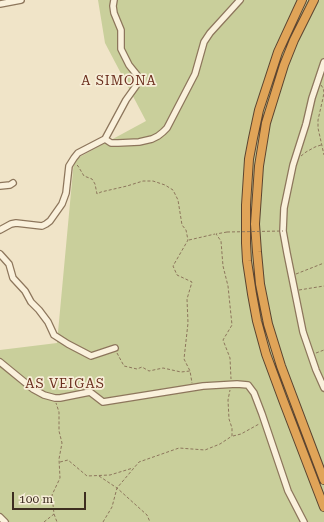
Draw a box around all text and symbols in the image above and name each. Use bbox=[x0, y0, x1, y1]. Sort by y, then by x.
district label: A SIMONA bbox=[81, 73, 157, 89]
district label: AS VEIGAS bbox=[25, 376, 105, 392]
scale bar bbox=[14, 484, 88, 510]
text: 100 m bbox=[19, 492, 53, 506]

